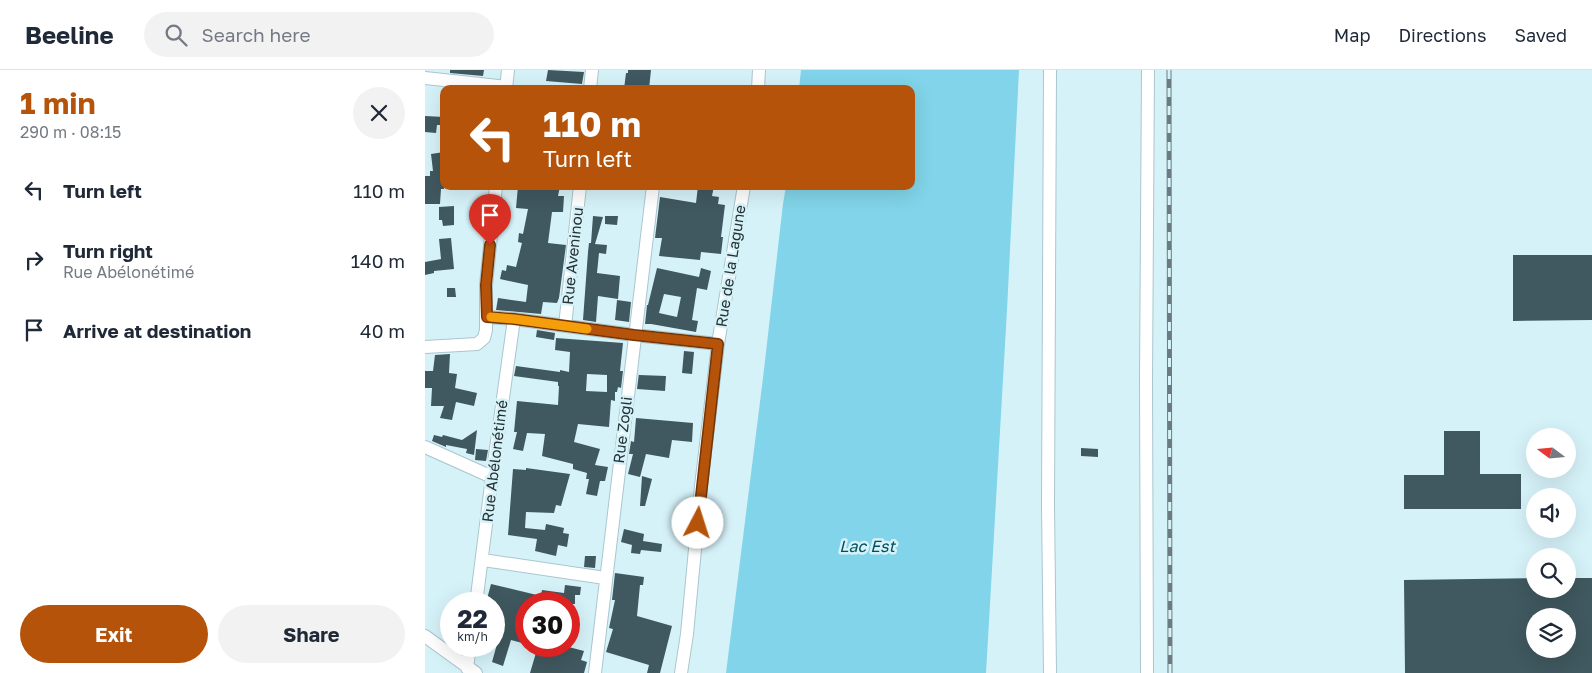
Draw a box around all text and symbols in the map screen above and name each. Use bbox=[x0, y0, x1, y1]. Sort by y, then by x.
search box bbox=[144, 12, 494, 57]
text: Beeline bbox=[25, 20, 114, 49]
icon: search bbox=[162, 21, 190, 49]
text: Search here bbox=[202, 23, 310, 46]
text: Map bbox=[1334, 24, 1370, 46]
text: Directions bbox=[1398, 24, 1486, 46]
text: Saved bbox=[1514, 24, 1567, 46]
text: 1 min bbox=[20, 85, 96, 121]
button: close bbox=[353, 87, 405, 139]
text: 110 m bbox=[543, 103, 641, 145]
icon: left bbox=[460, 105, 525, 170]
text: 290 m · 08:15 bbox=[20, 122, 121, 142]
text: Turn left bbox=[543, 145, 632, 172]
icon: left bbox=[20, 176, 48, 204]
text: Turn left bbox=[63, 179, 142, 202]
text: 110 m bbox=[353, 179, 405, 202]
pin bbox=[469, 194, 511, 245]
icon: arrive bbox=[476, 201, 504, 229]
street label: Rue de la Lagune bbox=[711, 203, 749, 328]
street label: Rue Aveninou bbox=[558, 206, 586, 306]
text: Turn right bbox=[63, 239, 153, 262]
icon: right bbox=[20, 246, 48, 274]
text: 140 m bbox=[351, 249, 405, 272]
text: Rue Abélonétimé bbox=[63, 262, 194, 282]
icon: arrive bbox=[20, 316, 48, 344]
text: Arrive at destination bbox=[63, 319, 251, 342]
text: 40 m bbox=[360, 319, 405, 342]
street label: Rue Zogli bbox=[609, 395, 635, 464]
street label: Rue Abélonétimé bbox=[478, 398, 510, 523]
north arrow bbox=[1526, 428, 1576, 478]
map controls bbox=[1526, 428, 1576, 658]
button: sound bbox=[1526, 488, 1576, 538]
position arrow bbox=[671, 496, 723, 548]
water label: Lac Est bbox=[839, 536, 896, 556]
button: search bbox=[1526, 548, 1576, 598]
speed limit sign: 30 bbox=[515, 592, 580, 657]
text: 22 bbox=[457, 603, 488, 634]
button: Exit bbox=[20, 605, 208, 663]
button: Share bbox=[218, 605, 405, 663]
button: layers bbox=[1526, 608, 1576, 658]
text: km/h bbox=[457, 629, 488, 644]

